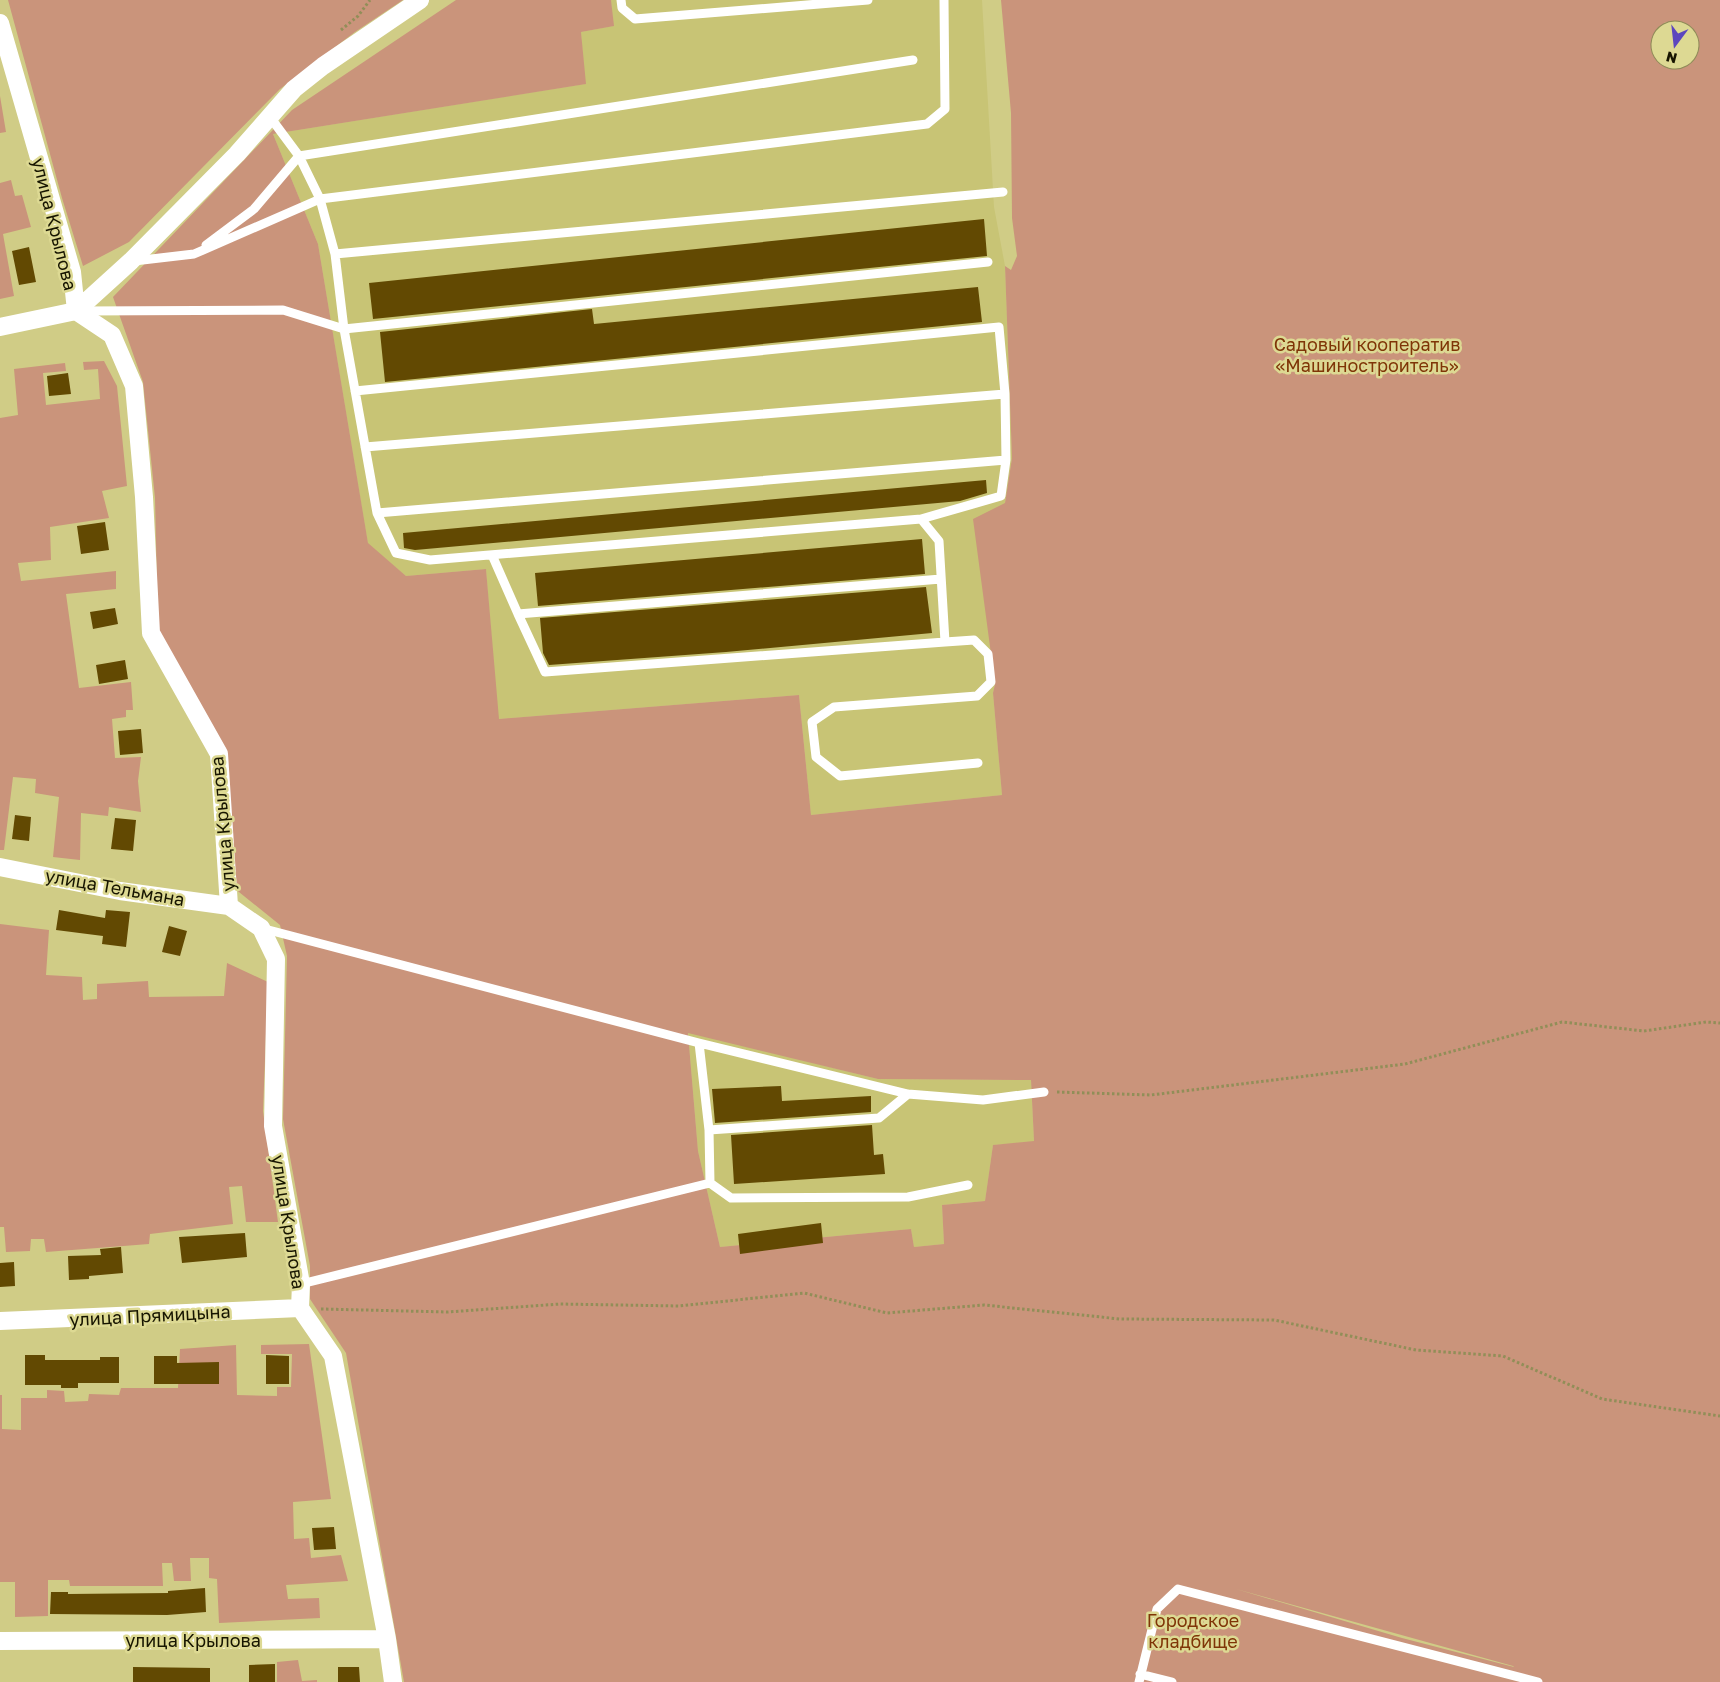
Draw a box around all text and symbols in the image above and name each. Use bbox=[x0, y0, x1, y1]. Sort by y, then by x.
north arrow bbox=[1650, 20, 1700, 70]
text: N bbox=[1664, 48, 1679, 68]
street label: улица Крылова bbox=[28, 155, 82, 293]
park label: Садовый кооператив «Машиностроитель» bbox=[1274, 333, 1460, 376]
street label: улица Крылова bbox=[205, 755, 239, 893]
street label: улица Тельмана bbox=[44, 864, 186, 910]
street label: улица Крылова bbox=[268, 1153, 310, 1291]
street label: улица Прямицына bbox=[69, 1300, 231, 1330]
park label: Городское кладбище bbox=[1147, 1609, 1239, 1652]
street label: улица Крылова bbox=[125, 1629, 261, 1651]

